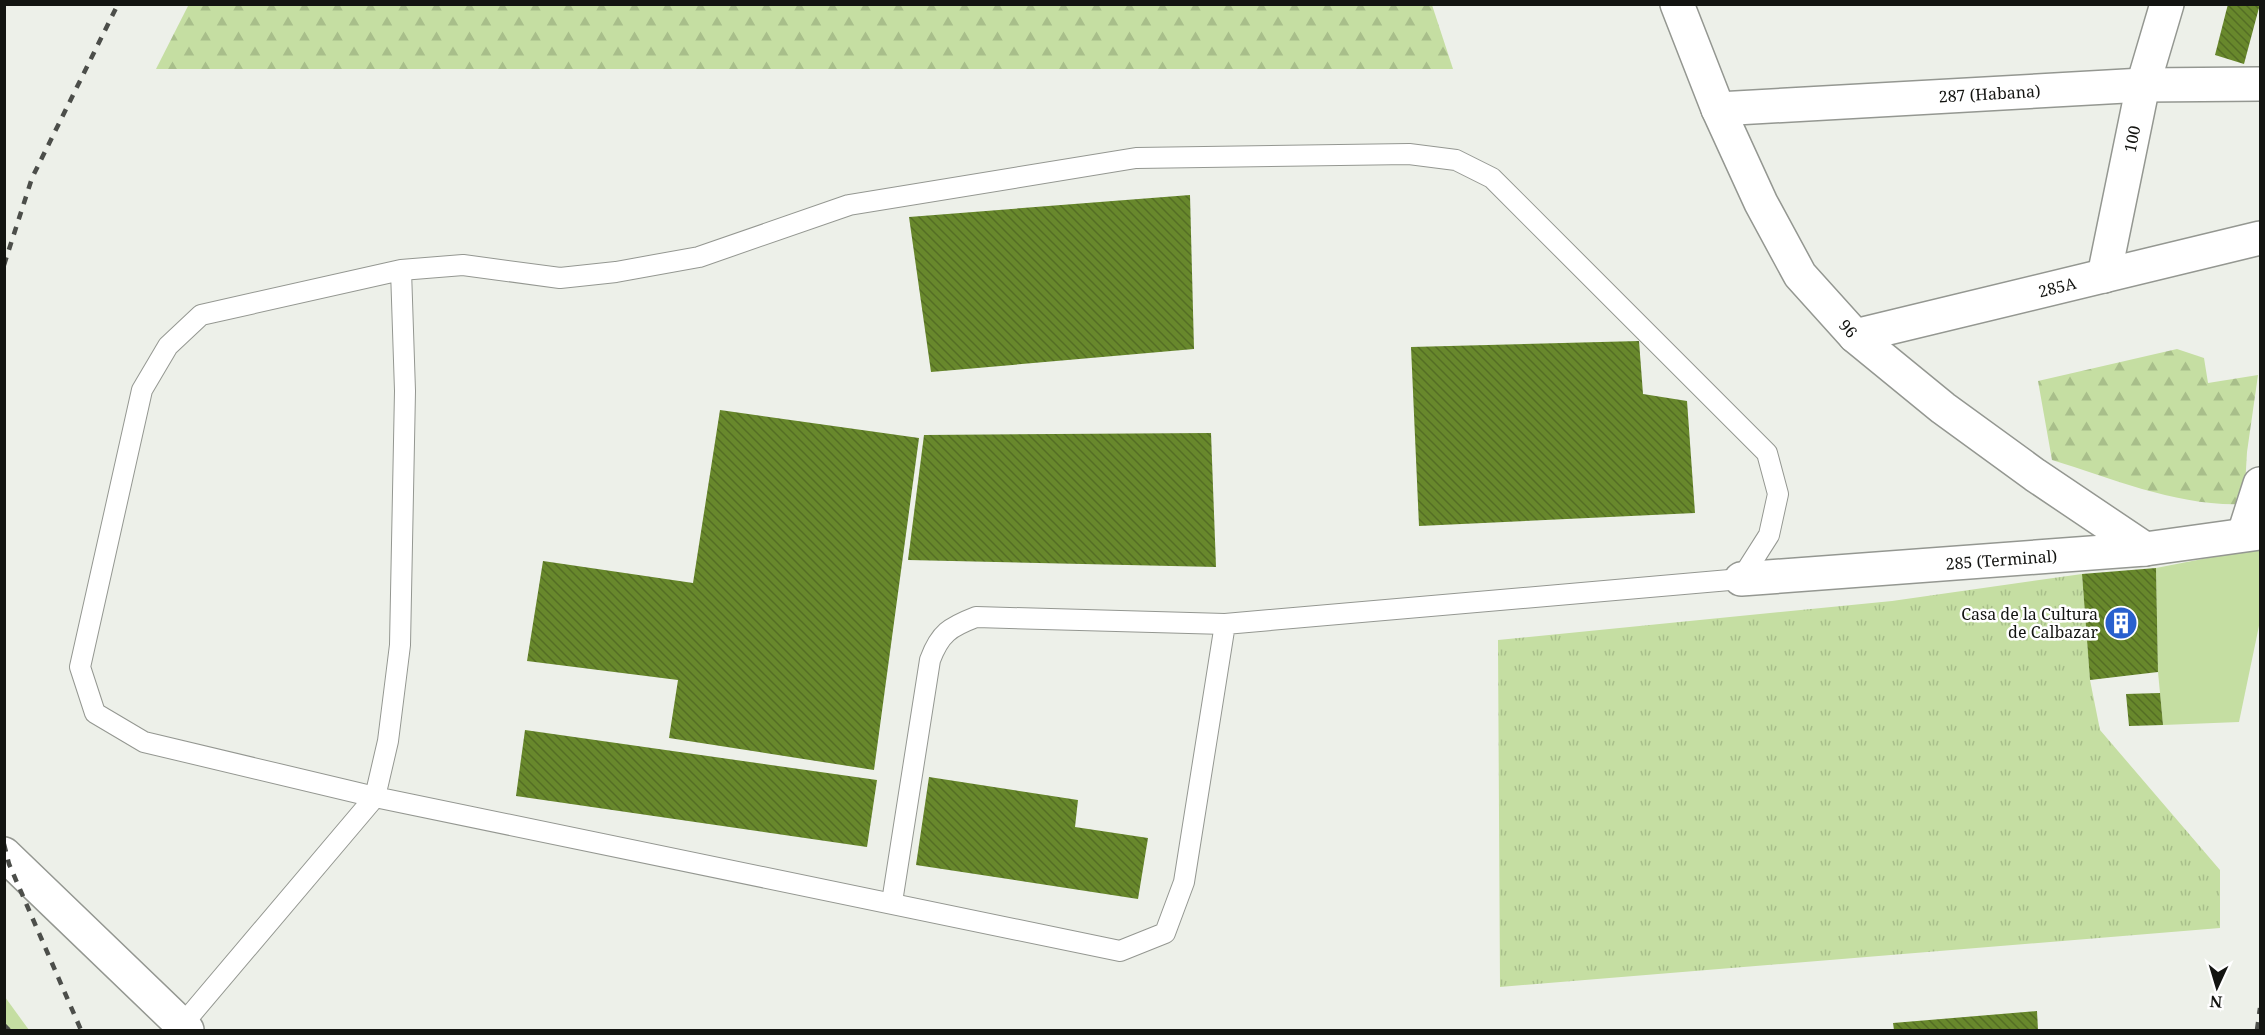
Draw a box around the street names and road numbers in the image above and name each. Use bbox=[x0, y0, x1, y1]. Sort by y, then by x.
street label: 287 (Habana) bbox=[1938, 80, 2041, 108]
street label: 100 bbox=[2119, 123, 2145, 154]
street label: 285A bbox=[2036, 272, 2079, 302]
street label: 96 bbox=[1834, 314, 1862, 343]
street label: 285 (Terminal) bbox=[1945, 545, 2058, 575]

